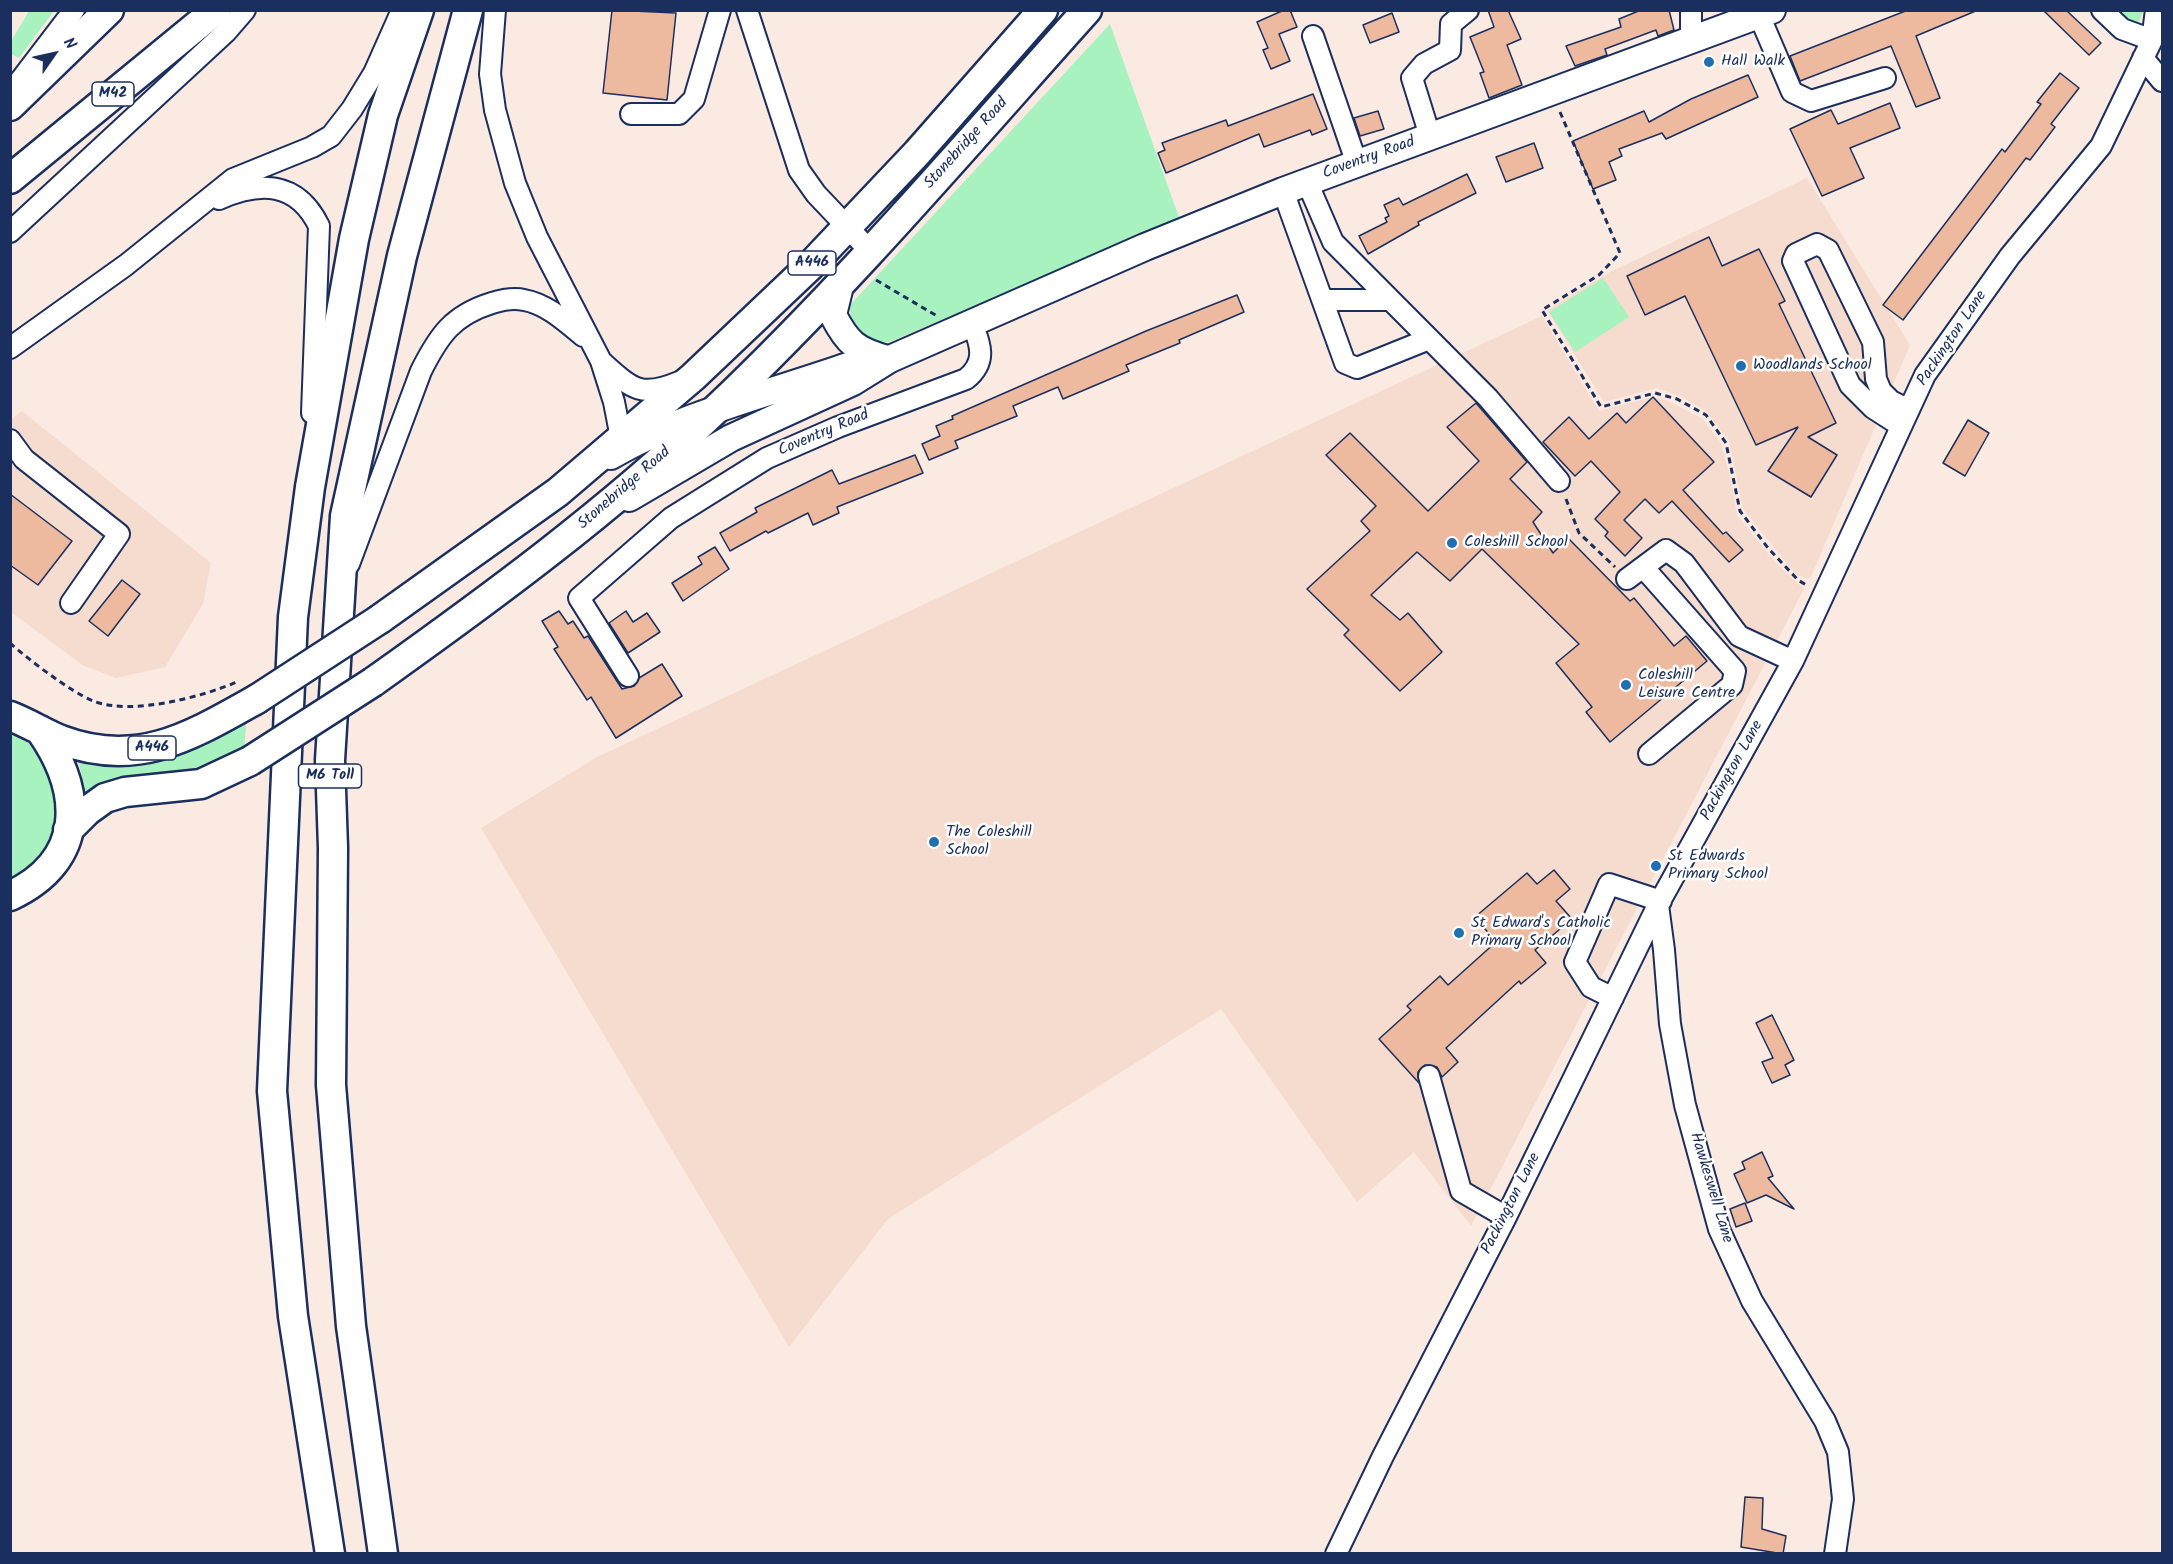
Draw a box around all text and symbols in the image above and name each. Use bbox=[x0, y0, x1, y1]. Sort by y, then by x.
north arrow bbox=[24, 24, 84, 84]
text: N bbox=[56, 32, 83, 55]
place label: Hall Walk bbox=[1721, 52, 1785, 72]
marker: Hall Walk bbox=[1702, 55, 1716, 69]
road number: M42 bbox=[92, 82, 134, 106]
street label: Stonebridge Road bbox=[921, 94, 1013, 194]
street label: Coventry Road bbox=[1320, 133, 1418, 185]
road number: A446 bbox=[788, 251, 836, 275]
street label: Packington Lane bbox=[1914, 288, 1992, 390]
place label: Woodlands School bbox=[1753, 356, 1872, 376]
marker: Woodlands School bbox=[1734, 359, 1748, 373]
street label: Coventry Road bbox=[776, 406, 872, 462]
street label: Stonebridge Road bbox=[575, 444, 675, 534]
place label: Coleshill School bbox=[1464, 533, 1568, 553]
marker: Coleshill School bbox=[1445, 536, 1459, 550]
place label: Coleshill Leisure Centre bbox=[1638, 666, 1735, 704]
marker: Coleshill Leisure Centre bbox=[1619, 678, 1633, 692]
street label: Packington Lane bbox=[1698, 718, 1768, 824]
road number: A446 bbox=[128, 736, 176, 760]
road number: M6 Toll bbox=[298, 764, 362, 788]
place label: The Coleshill School bbox=[946, 823, 1032, 861]
marker: The Coleshill School bbox=[927, 835, 941, 849]
place label: St Edwards Primary School bbox=[1668, 847, 1768, 885]
marker: St Edwards Primary School bbox=[1649, 859, 1663, 873]
place label: St Edward's Catholic Primary School bbox=[1471, 914, 1611, 952]
marker: St Edward's Catholic Primary School bbox=[1452, 926, 1466, 940]
street label: Hawkeswell Lane bbox=[1684, 1130, 1736, 1246]
street label: Packington Lane bbox=[1478, 1150, 1546, 1258]

